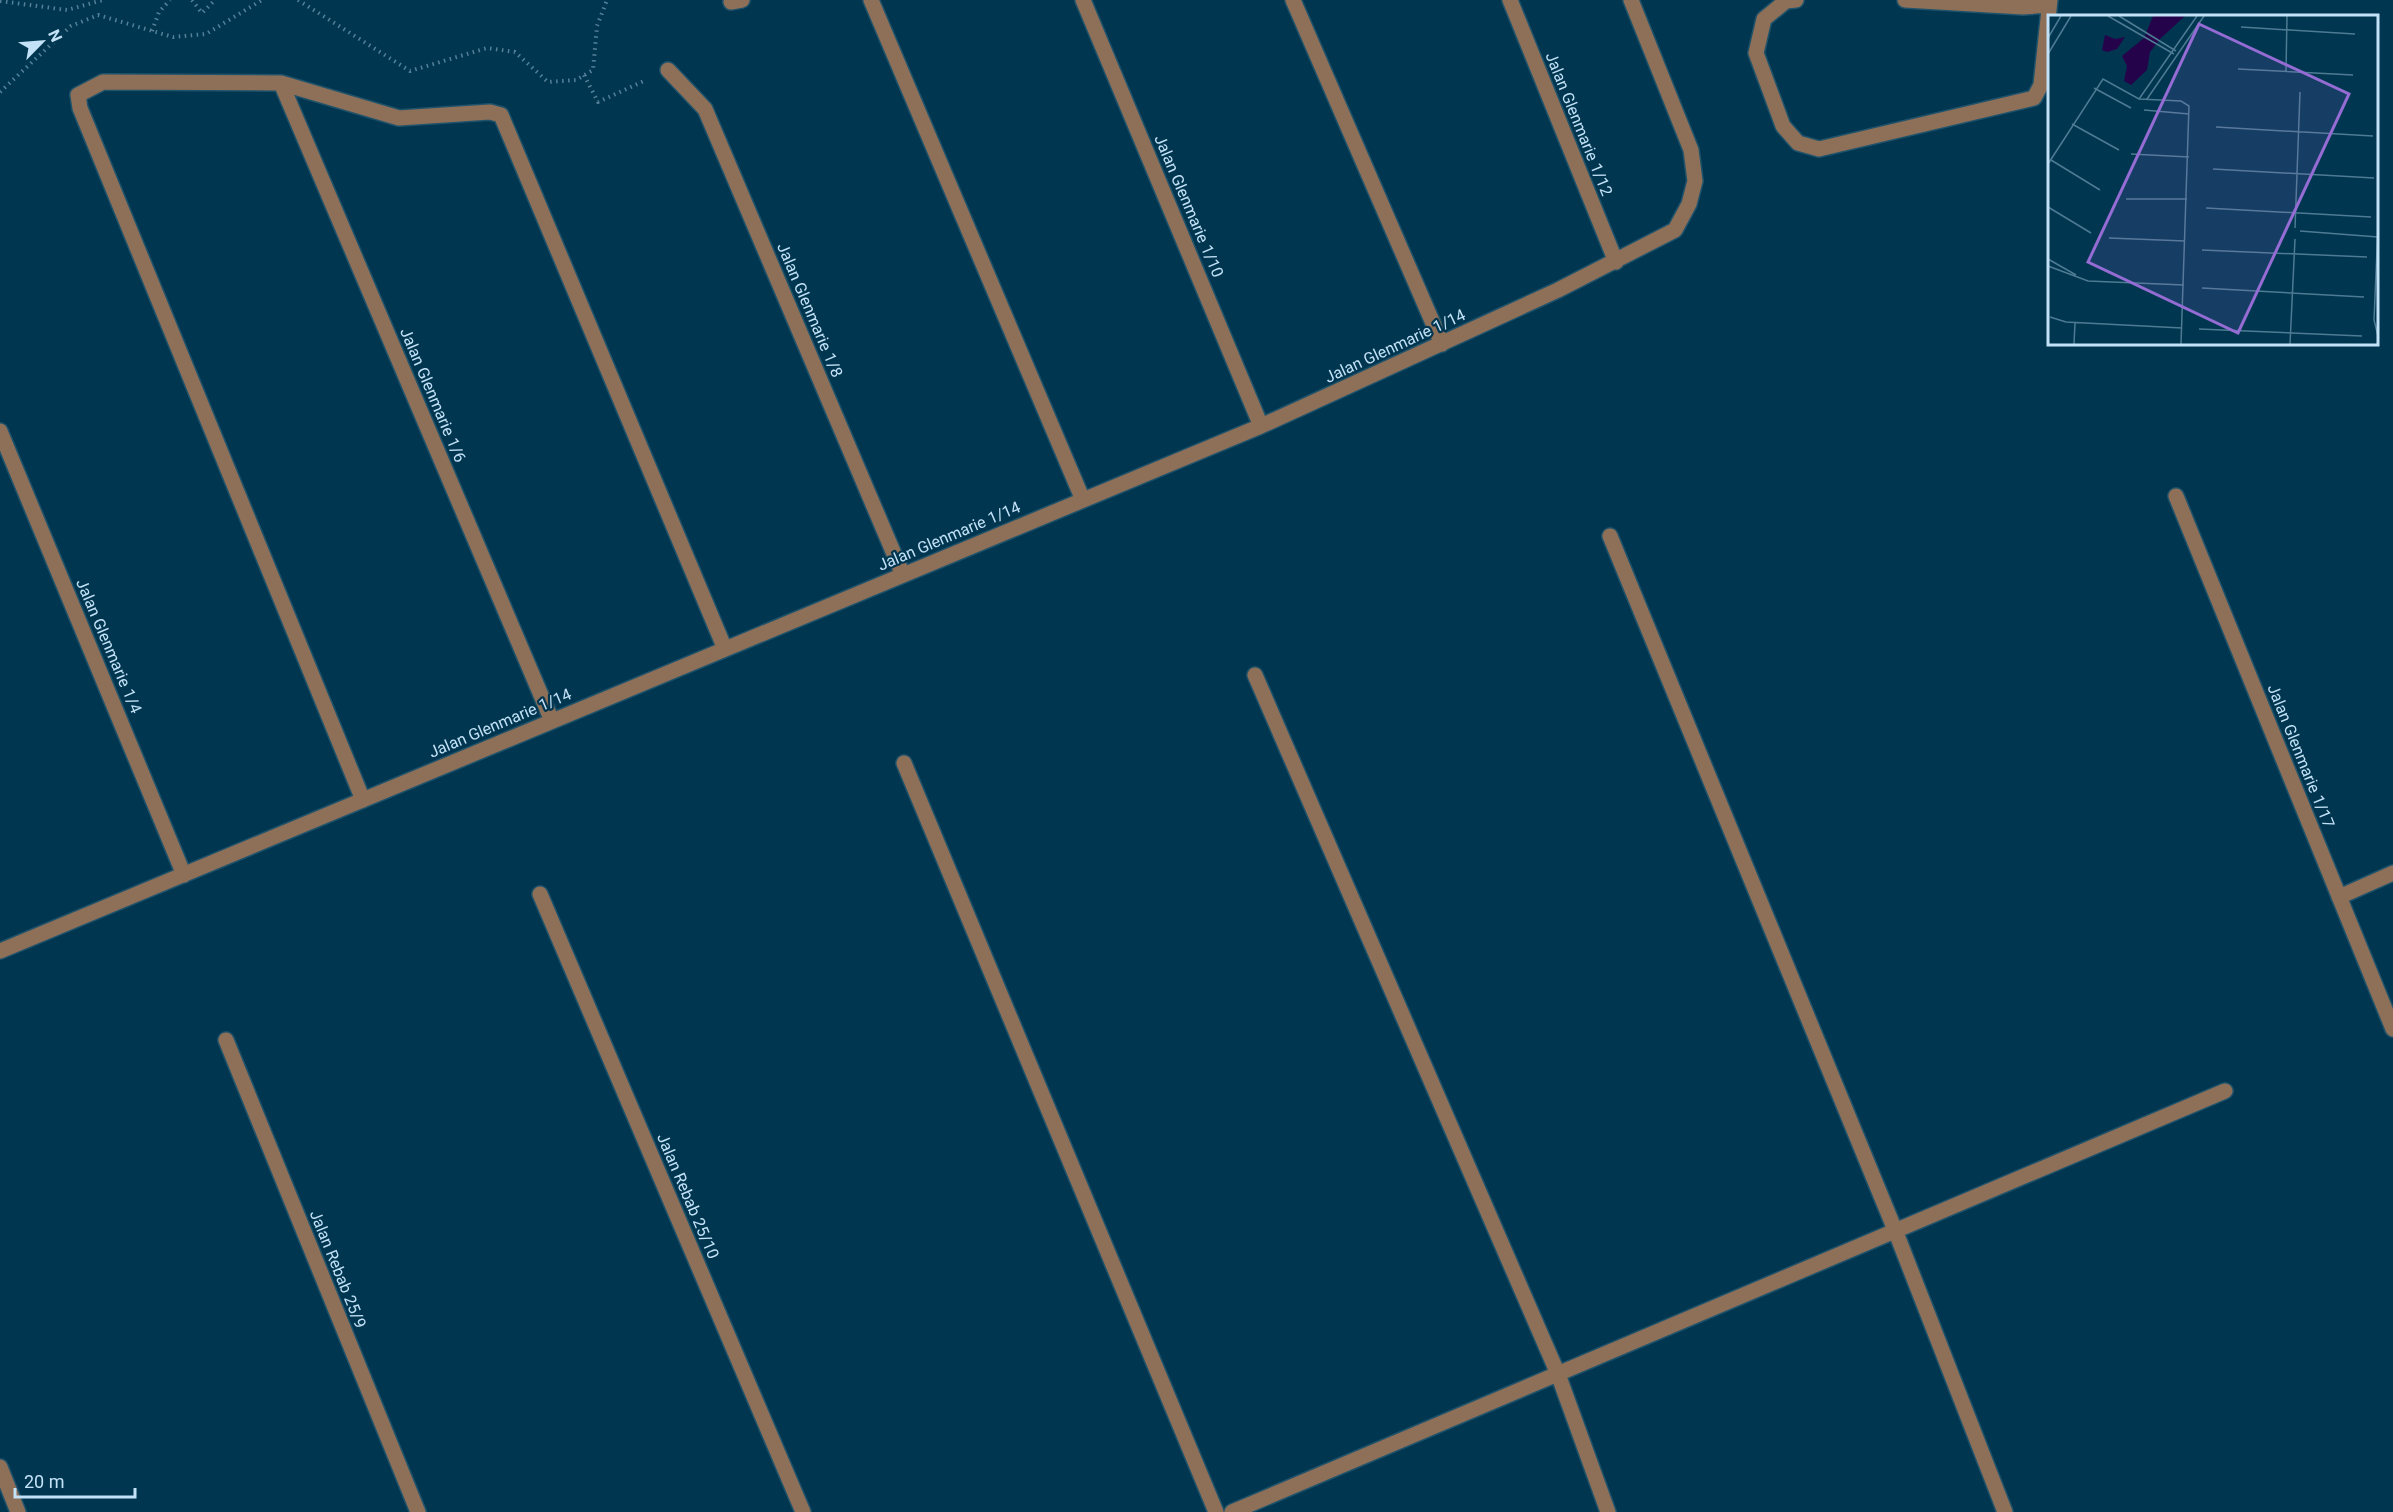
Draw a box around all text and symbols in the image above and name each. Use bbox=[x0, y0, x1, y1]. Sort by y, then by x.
north arrow bbox=[12, 12, 72, 72]
inset map bbox=[2048, 15, 2378, 345]
text: N bbox=[44, 27, 66, 45]
street label: Jalan Glenmarie 1/12 bbox=[1542, 49, 1616, 199]
street label: Jalan Glenmarie 1/10 bbox=[1150, 132, 1228, 280]
street label: Jalan Glenmarie 1/8 bbox=[773, 240, 847, 380]
street label: Jalan Glenmarie 1/14 bbox=[1322, 305, 1468, 387]
street label: Jalan Glenmarie 1/6 bbox=[396, 325, 470, 465]
street label: Jalan Glenmarie 1/14 bbox=[875, 497, 1023, 575]
street label: Jalan Glenmarie 1/4 bbox=[72, 576, 146, 716]
street label: Jalan Glenmarie 1/17 bbox=[2264, 681, 2338, 831]
street label: Jalan Glenmarie 1/14 bbox=[426, 684, 574, 762]
street label: Jalan Rebab 25/10 bbox=[653, 1130, 723, 1262]
street label: Jalan Rebab 25/9 bbox=[306, 1207, 370, 1331]
scale bar bbox=[15, 1461, 135, 1499]
text: 20 m bbox=[24, 1471, 64, 1492]

